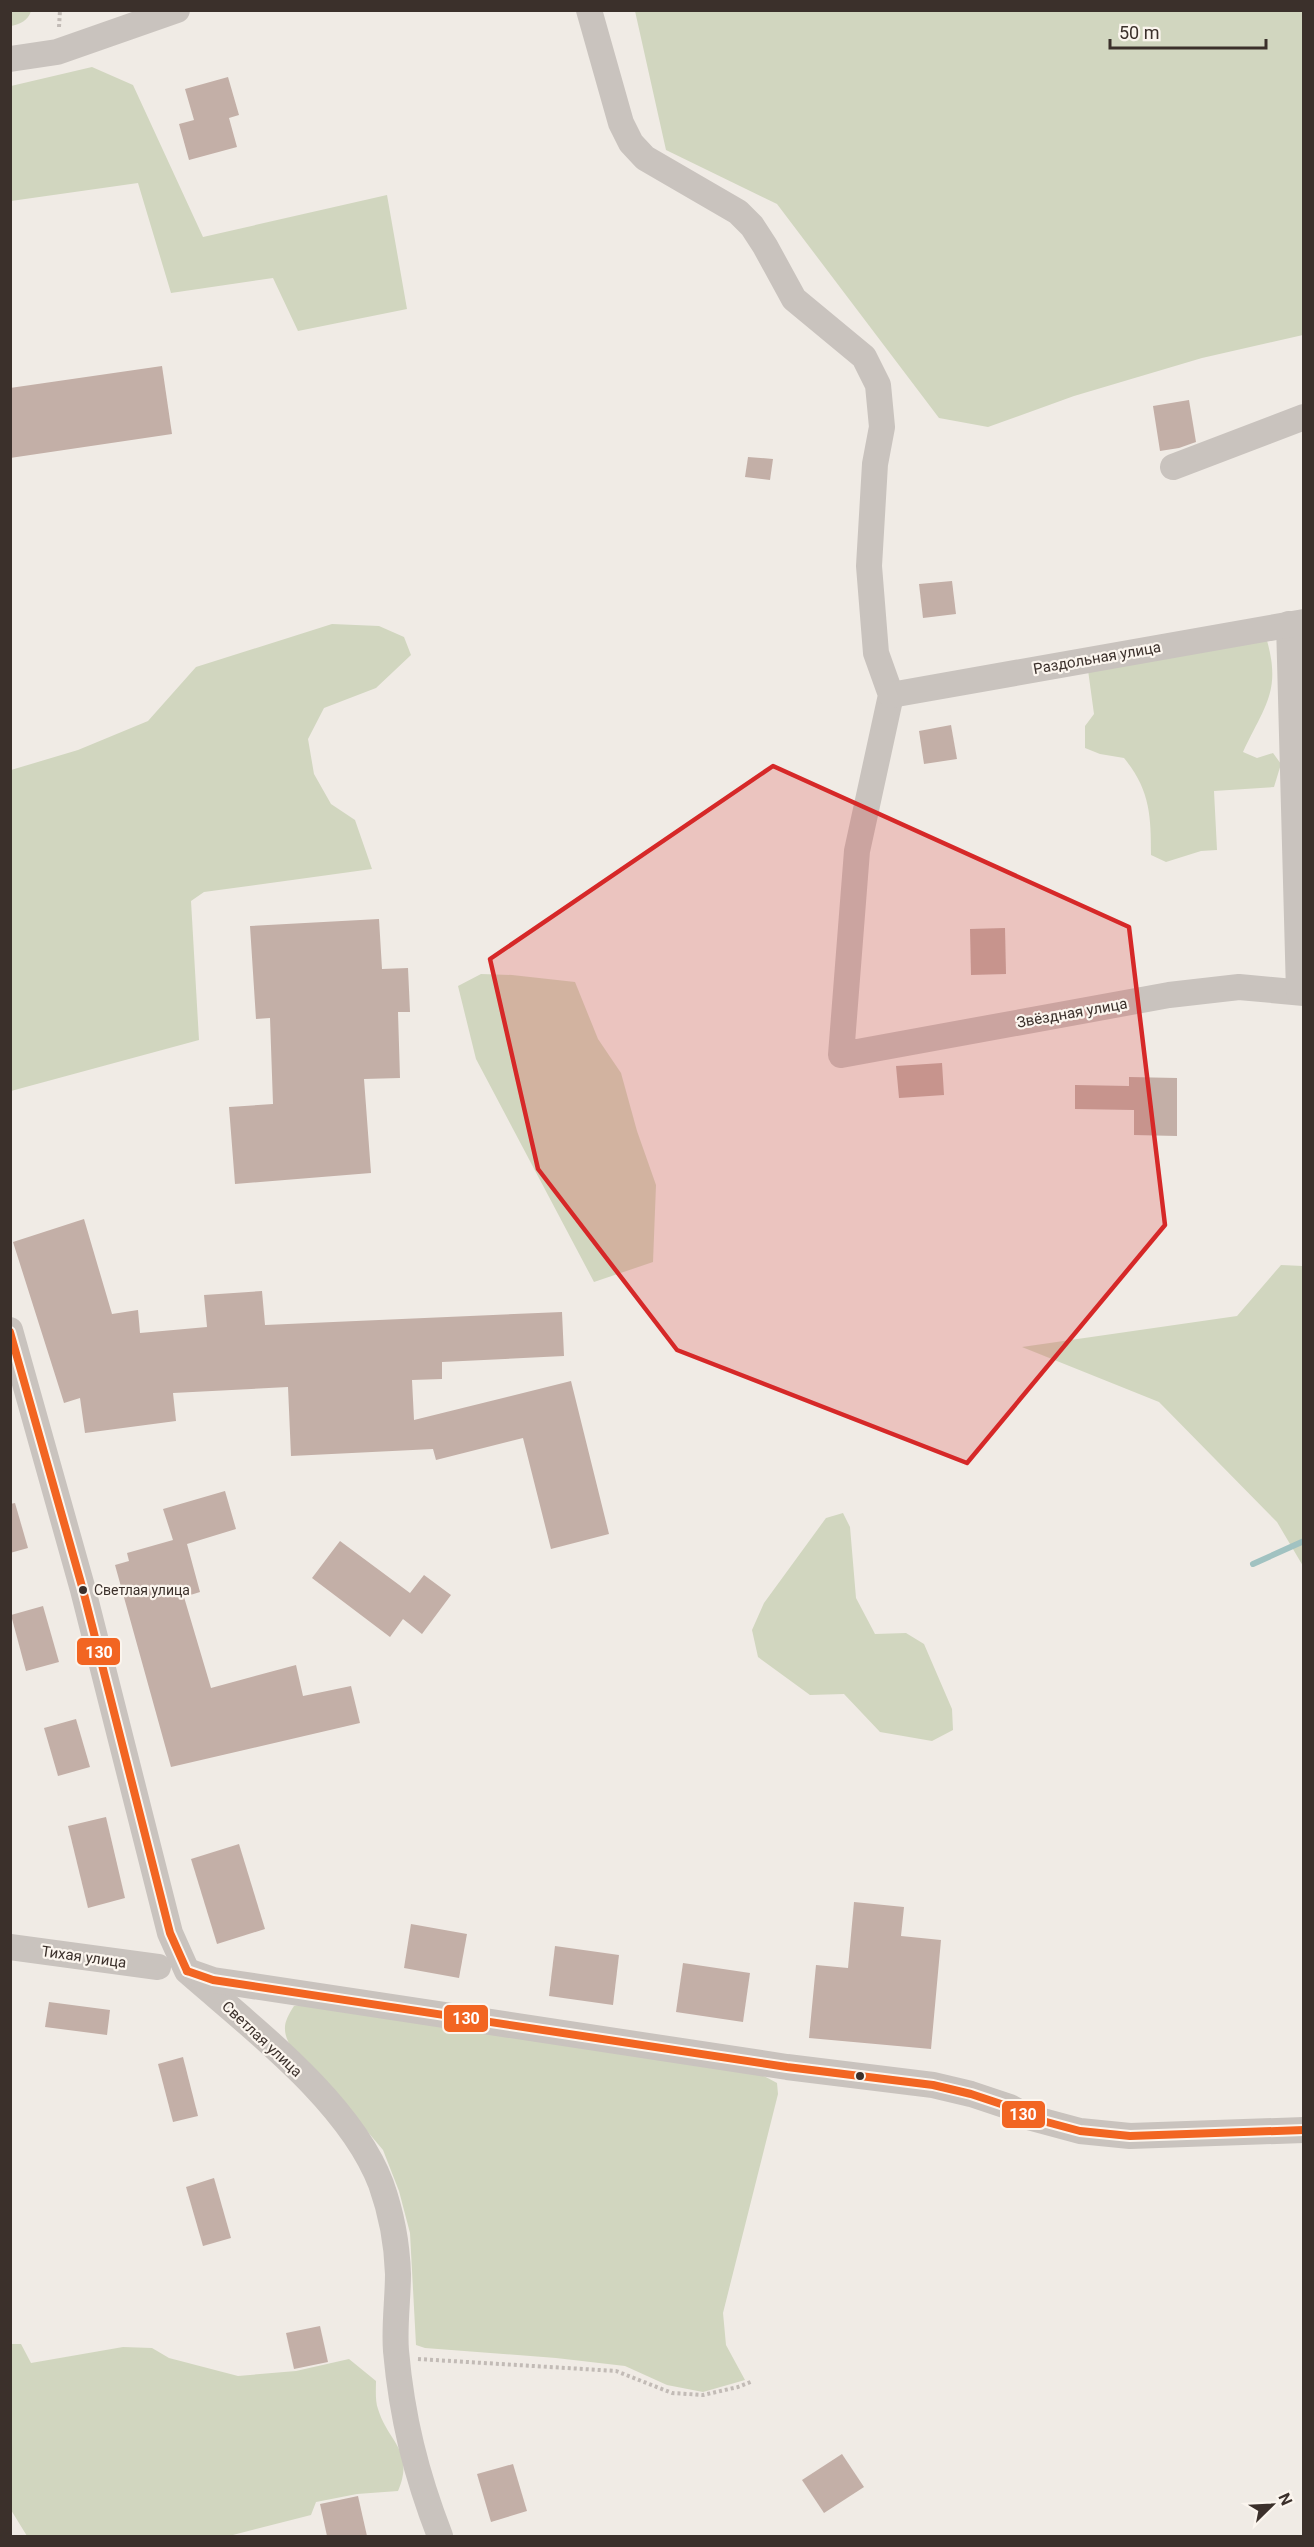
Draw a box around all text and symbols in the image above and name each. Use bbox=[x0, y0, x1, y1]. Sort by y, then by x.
scale bar bbox=[1110, 12, 1266, 50]
text: 50 m bbox=[1119, 22, 1159, 43]
street label: Раздольная улица bbox=[1032, 638, 1162, 678]
street label: Звёздная улица bbox=[1015, 994, 1129, 1032]
place label: Светлая улица bbox=[94, 1582, 190, 1598]
marker: Светлая улица bbox=[77, 1584, 89, 1596]
line badge: 130 bbox=[76, 1637, 121, 1666]
text: 130 bbox=[85, 1643, 113, 1662]
street label: Тихая улица bbox=[40, 1942, 128, 1972]
street label: Светлая улица bbox=[218, 1997, 306, 2081]
line badge: 130 bbox=[443, 2004, 489, 2033]
text: 130 bbox=[452, 2009, 480, 2028]
unlabelled marker bbox=[854, 2070, 866, 2082]
line badge: 130 bbox=[1001, 2100, 1046, 2129]
text: 130 bbox=[1009, 2105, 1037, 2124]
north arrow bbox=[1242, 2475, 1302, 2535]
text: N bbox=[1274, 2490, 1296, 2508]

